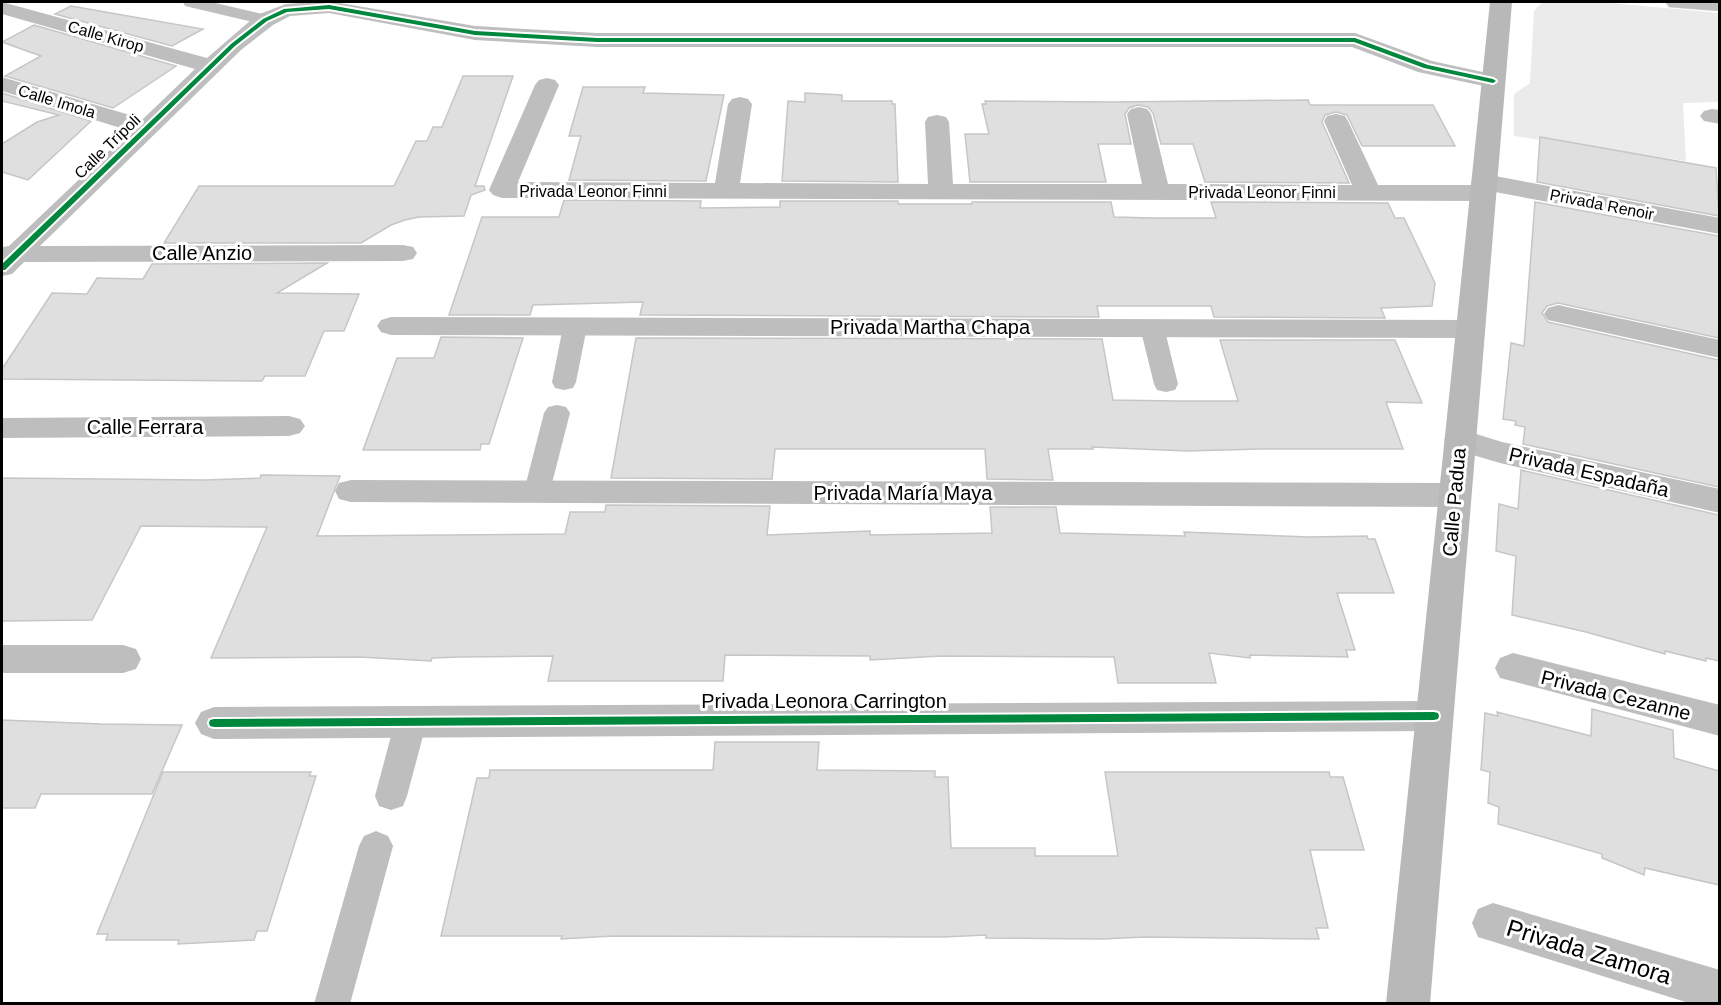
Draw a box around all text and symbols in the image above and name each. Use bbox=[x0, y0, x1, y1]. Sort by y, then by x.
street label: Calle Kirop bbox=[66, 18, 146, 55]
street label: Calle Imola bbox=[16, 82, 98, 121]
street label: Calle Trípoli bbox=[71, 111, 144, 182]
street label: Privada Leonor Finni bbox=[519, 183, 667, 200]
street label: Privada Leonor Finni bbox=[1188, 184, 1336, 201]
street label: Privada Renoir bbox=[1548, 186, 1656, 223]
street label: Calle Anzio bbox=[152, 242, 252, 264]
street label: Privada Martha Chapa bbox=[830, 316, 1031, 338]
street label: Calle Ferrara bbox=[87, 416, 204, 438]
street label: Privada Espadaña bbox=[1507, 443, 1672, 501]
street label: Calle Padua bbox=[1438, 446, 1470, 557]
street label: Privada María Maya bbox=[814, 482, 993, 504]
street label: Privada Cezanne bbox=[1539, 666, 1693, 724]
street label: Privada Leonora Carrington bbox=[701, 690, 947, 712]
street label: Privada Zamora bbox=[1504, 914, 1675, 990]

